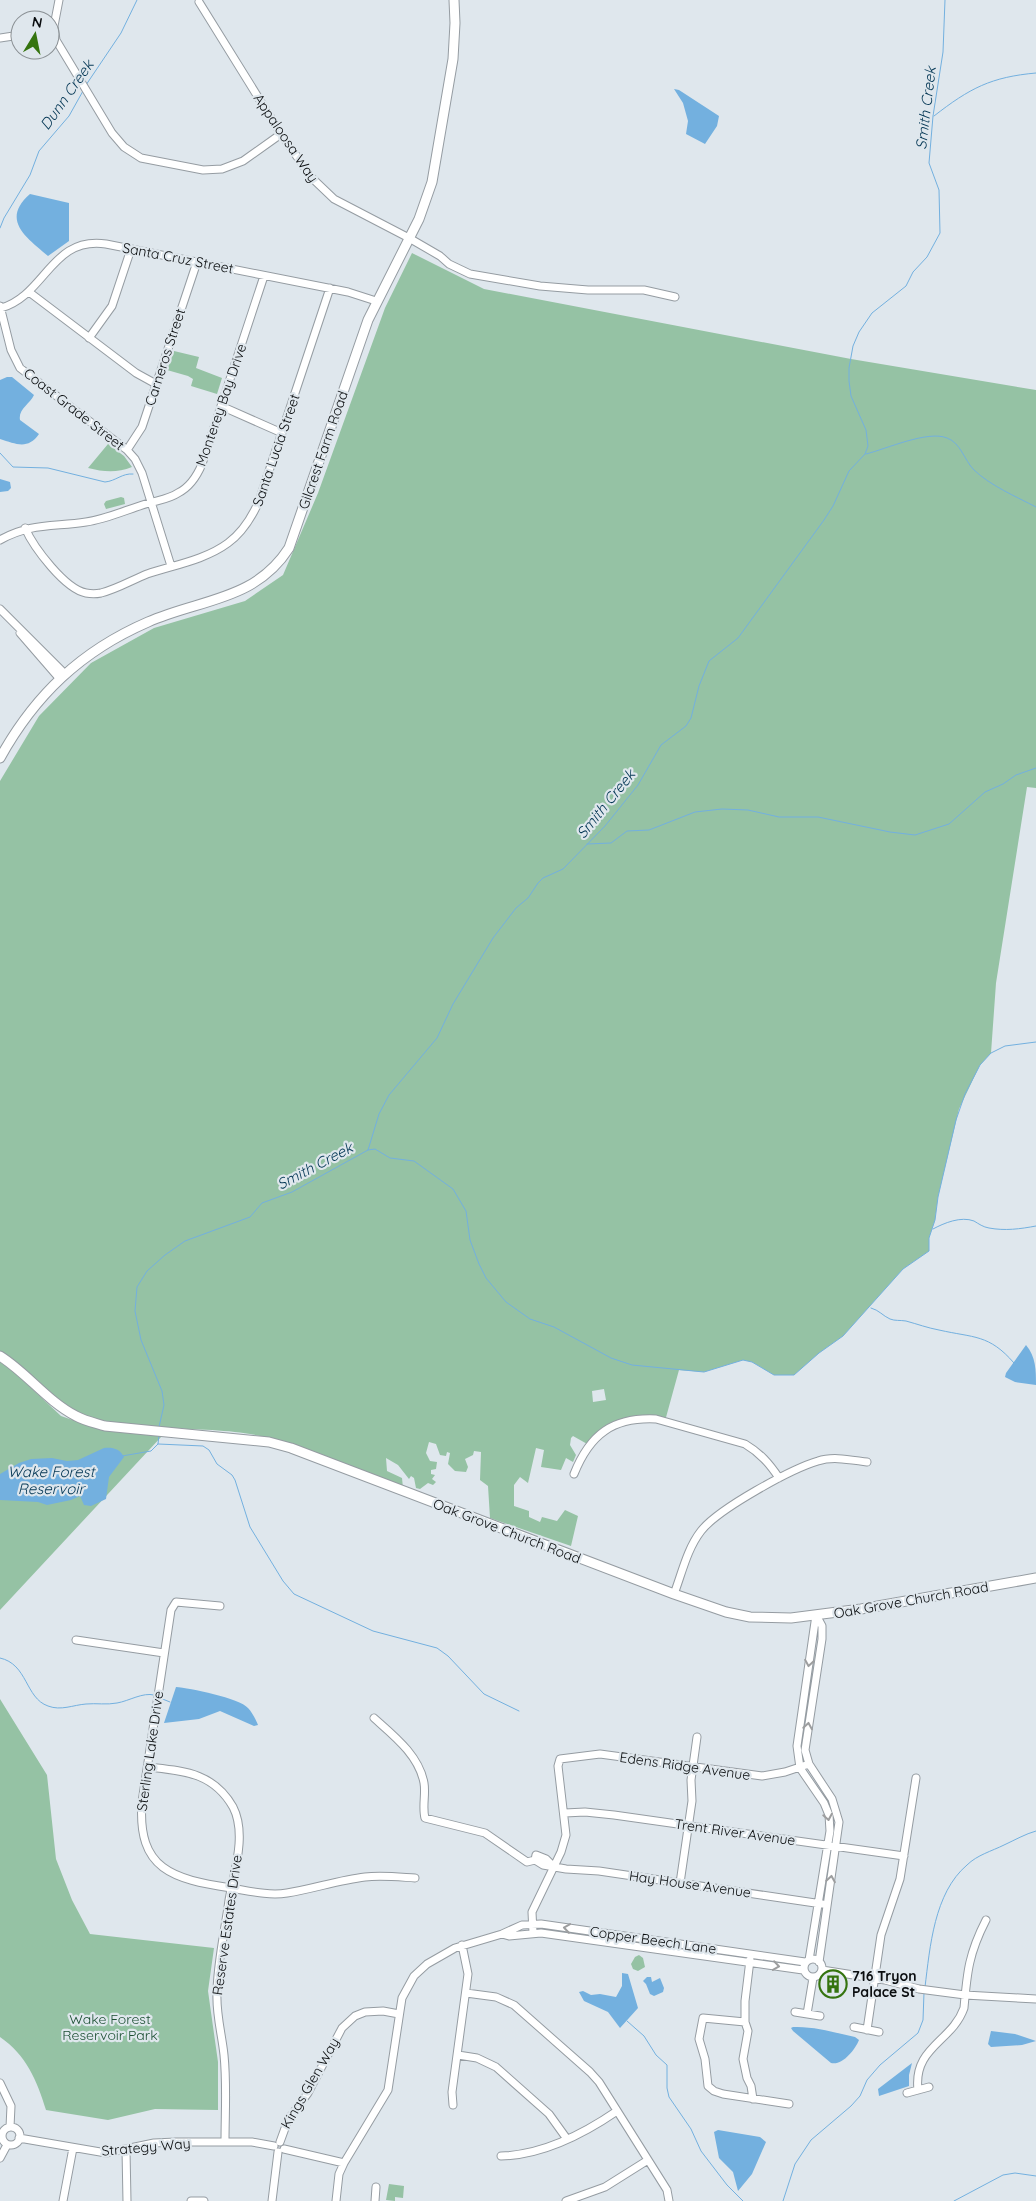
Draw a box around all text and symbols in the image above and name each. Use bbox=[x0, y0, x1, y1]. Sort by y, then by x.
north arrow bbox=[10, 10, 60, 60]
text: N bbox=[31, 12, 44, 32]
water label: Dunn Creek bbox=[36, 54, 99, 133]
water label: Smith Creek bbox=[911, 64, 940, 150]
street label: Appaloosa Way bbox=[250, 90, 322, 186]
street label: Santa Cruz Street bbox=[121, 238, 235, 278]
street label: Carneros Street bbox=[141, 306, 189, 408]
street label: Monterey Bay Drive bbox=[192, 341, 250, 469]
street label: Coast Grade Street bbox=[20, 364, 128, 454]
street label: Gilcrest Farm Road bbox=[294, 388, 352, 512]
street label: Santa Lucia Street bbox=[248, 391, 304, 509]
water label: Smith Creek bbox=[572, 764, 640, 842]
water label: Smith Creek bbox=[274, 1137, 358, 1193]
water label: Wake Forest Reservoir bbox=[7, 1462, 96, 1498]
street label: Oak Grove Church Road bbox=[431, 1495, 583, 1567]
street label: Oak Grove Church Road bbox=[832, 1578, 990, 1622]
one-way arrow bbox=[805, 1659, 815, 1668]
street label: Sterling Lake Drive bbox=[133, 1690, 167, 1812]
one-way arrow bbox=[802, 1721, 812, 1730]
street label: Edens Ridge Avenue bbox=[619, 1748, 752, 1784]
one-way arrow bbox=[822, 1812, 832, 1821]
street label: Trent River Avenue bbox=[673, 1815, 797, 1849]
street label: Reserve Estates Drive bbox=[208, 1854, 246, 1996]
street label: Hay House Avenue bbox=[628, 1867, 752, 1901]
one-way arrow bbox=[825, 1874, 836, 1882]
street label: Copper Beech Lane bbox=[589, 1922, 717, 1958]
one-way arrow bbox=[562, 1923, 570, 1934]
one-way arrow bbox=[772, 1960, 780, 1971]
place label: 716 Tryon Palace St bbox=[852, 1967, 917, 2001]
building icon: 716 Tryon Palace St bbox=[818, 1969, 848, 1999]
park label: Wake Forest Reservoir Park bbox=[62, 2010, 158, 2044]
street label: Kings Glen Way bbox=[277, 2034, 343, 2132]
street label: Strategy Way bbox=[101, 2134, 191, 2160]

